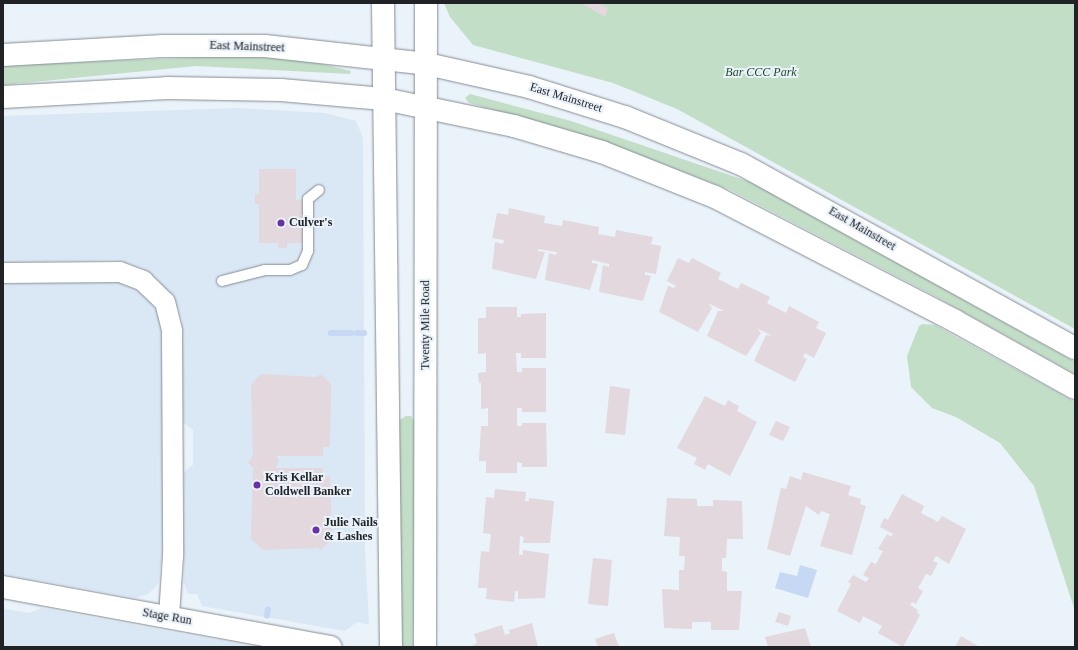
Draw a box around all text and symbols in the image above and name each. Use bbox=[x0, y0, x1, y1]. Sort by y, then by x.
street label: East Mainstreet bbox=[209, 38, 285, 56]
park label: Bar CCC Park bbox=[725, 66, 797, 80]
street label: East Mainstreet bbox=[528, 80, 604, 116]
street label: East Mainstreet bbox=[826, 204, 898, 254]
place label: Culver's bbox=[289, 216, 332, 230]
marker: Culver's bbox=[276, 218, 286, 228]
street label: Twenty Mile Road bbox=[419, 280, 433, 370]
place label: Kris Kellar Coldwell Banker bbox=[265, 471, 351, 499]
marker: Kris Kellar Coldwell Banker bbox=[252, 480, 262, 490]
place label: Julie Nails & Lashes bbox=[324, 516, 378, 544]
marker: Julie Nails & Lashes bbox=[311, 525, 321, 535]
street label: Stage Run bbox=[141, 606, 193, 628]

